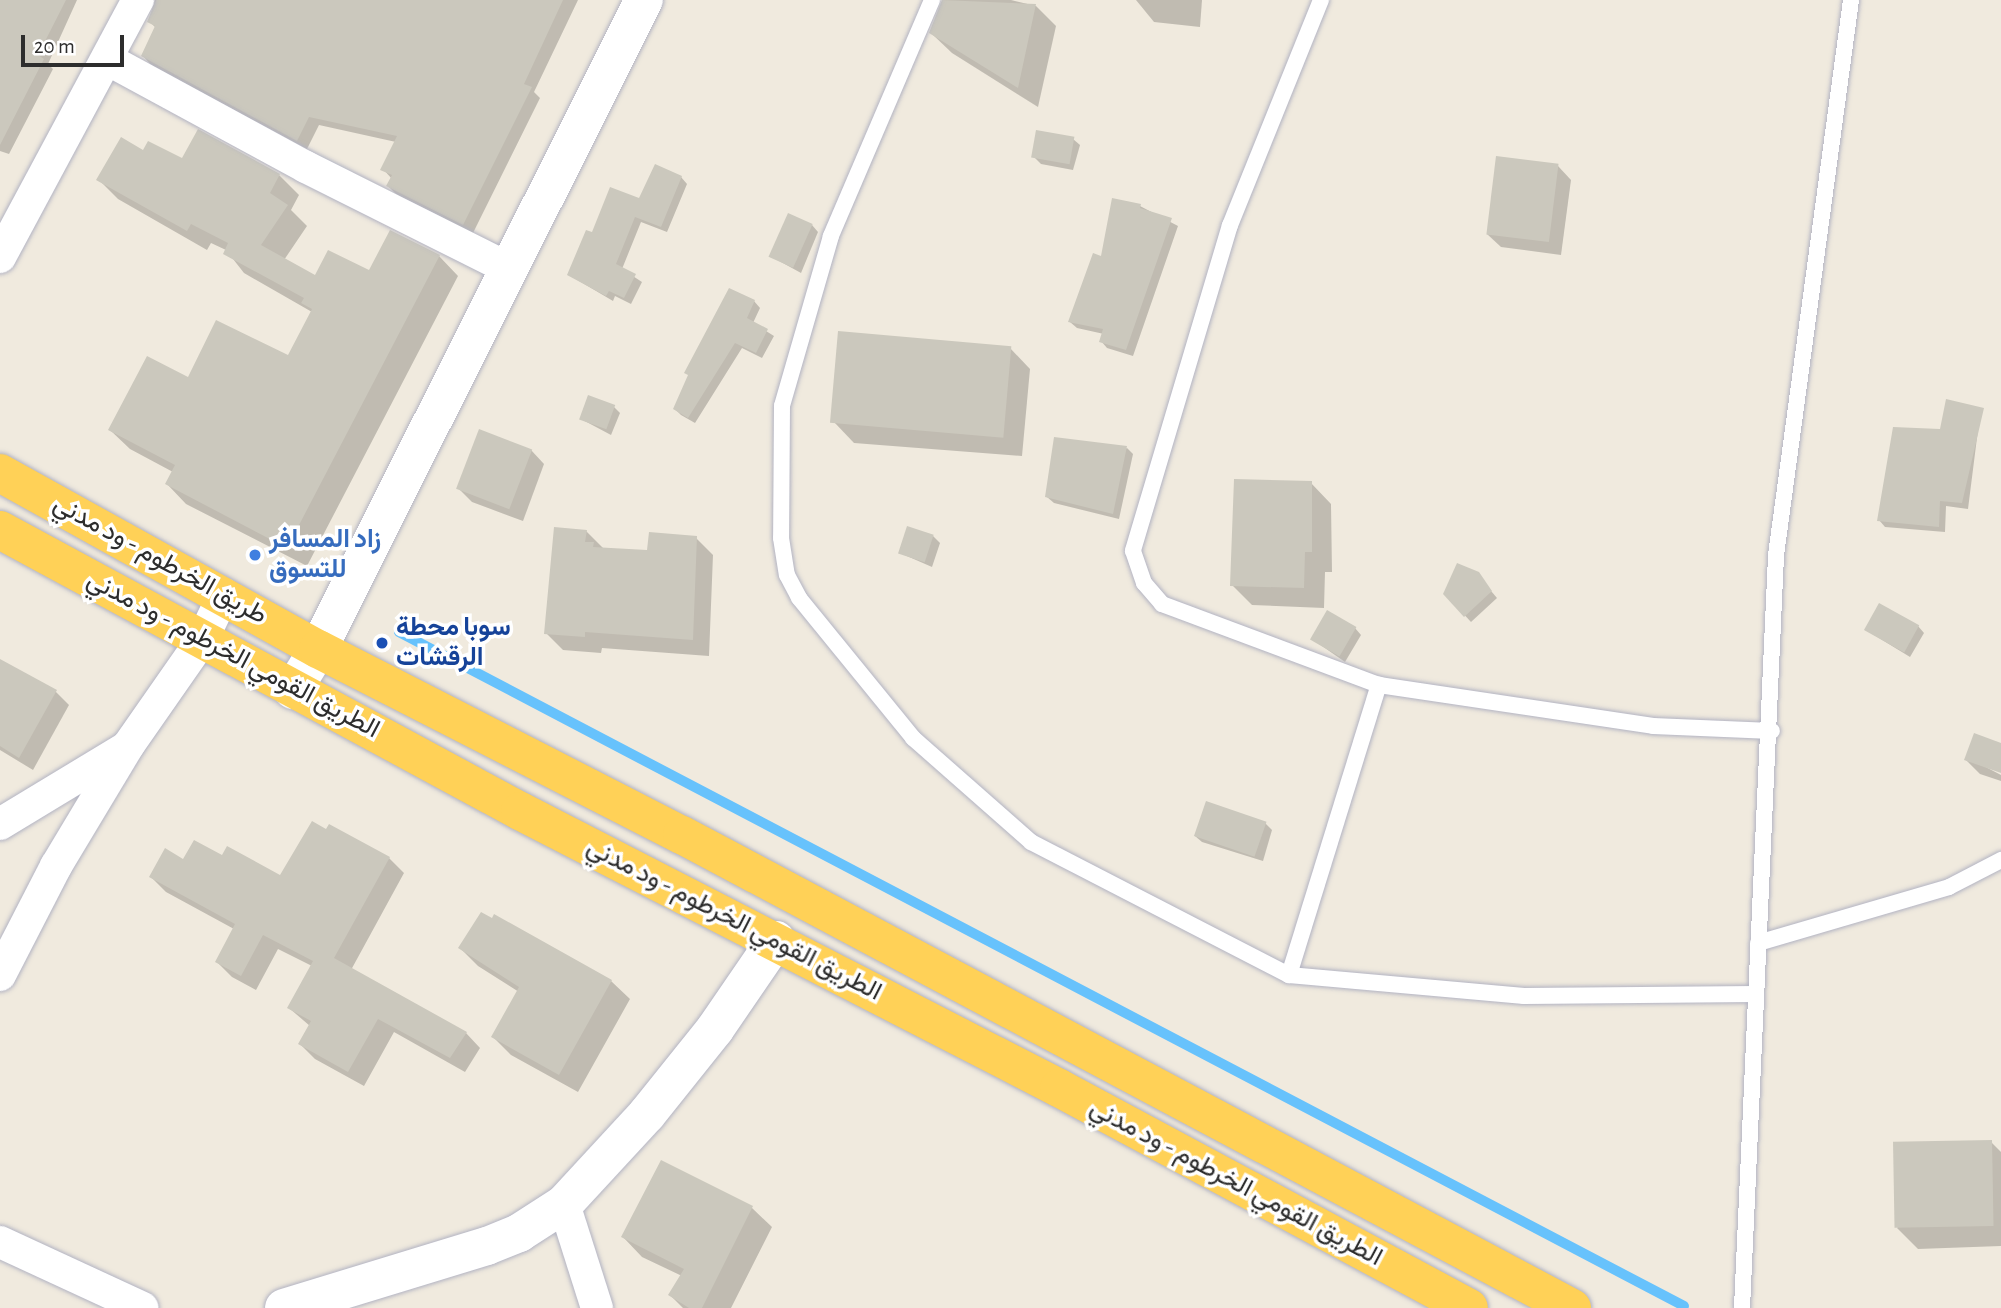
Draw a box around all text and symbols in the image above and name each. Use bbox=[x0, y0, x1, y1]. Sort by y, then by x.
scale bar bbox=[24, 21, 128, 65]
text: 20 m bbox=[34, 36, 75, 57]
street label: طريق الخرطوم - ود مدني bbox=[48, 488, 272, 632]
place label: زاد المسافر للتسوق bbox=[269, 524, 381, 586]
marker: زاد المسافر للتسوق bbox=[247, 547, 263, 563]
street label: الطريق القومي الخرطوم - ود مدني bbox=[81, 564, 385, 746]
place label: سوبا محطة الرقشات bbox=[396, 612, 511, 674]
marker: سوبا محطة الرقشات bbox=[374, 635, 390, 651]
street label: الطريق القومي الخرطوم - ود مدني bbox=[581, 832, 887, 1008]
street label: الطريق القومي الخرطوم - ود مدني bbox=[1084, 1092, 1388, 1274]

